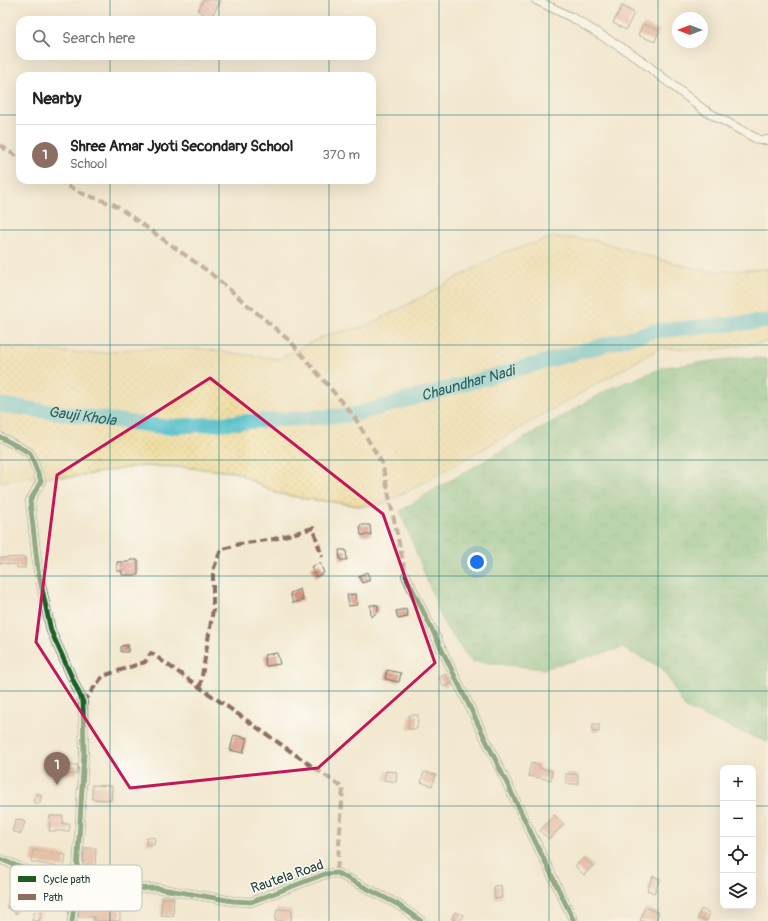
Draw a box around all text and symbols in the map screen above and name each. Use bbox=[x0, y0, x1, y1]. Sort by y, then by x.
north arrow bbox=[672, 12, 708, 48]
search box bbox=[16, 16, 376, 60]
icon: search bbox=[30, 27, 52, 49]
text: Search here bbox=[62, 29, 135, 48]
text: Nearby bbox=[32, 88, 81, 109]
text: Shree Amar Jyoti Secondary School bbox=[70, 137, 293, 156]
text: 1 bbox=[42, 147, 48, 163]
text: 370 m bbox=[323, 147, 360, 163]
text: School bbox=[70, 156, 107, 172]
water label: Chaundhar Nadi bbox=[419, 361, 519, 406]
water label: Gauji Khola bbox=[47, 403, 118, 431]
your location bbox=[467, 552, 487, 572]
pin: 1 bbox=[44, 752, 70, 785]
map controls bbox=[720, 765, 756, 909]
button: + bbox=[720, 765, 756, 801]
button: − bbox=[720, 801, 756, 837]
button: locate bbox=[720, 837, 756, 873]
street label: Rautela Road bbox=[249, 856, 326, 897]
legend bbox=[10, 865, 142, 911]
text: Cycle path bbox=[43, 873, 90, 886]
button: layers bbox=[720, 873, 756, 909]
text: Path bbox=[43, 891, 63, 904]

